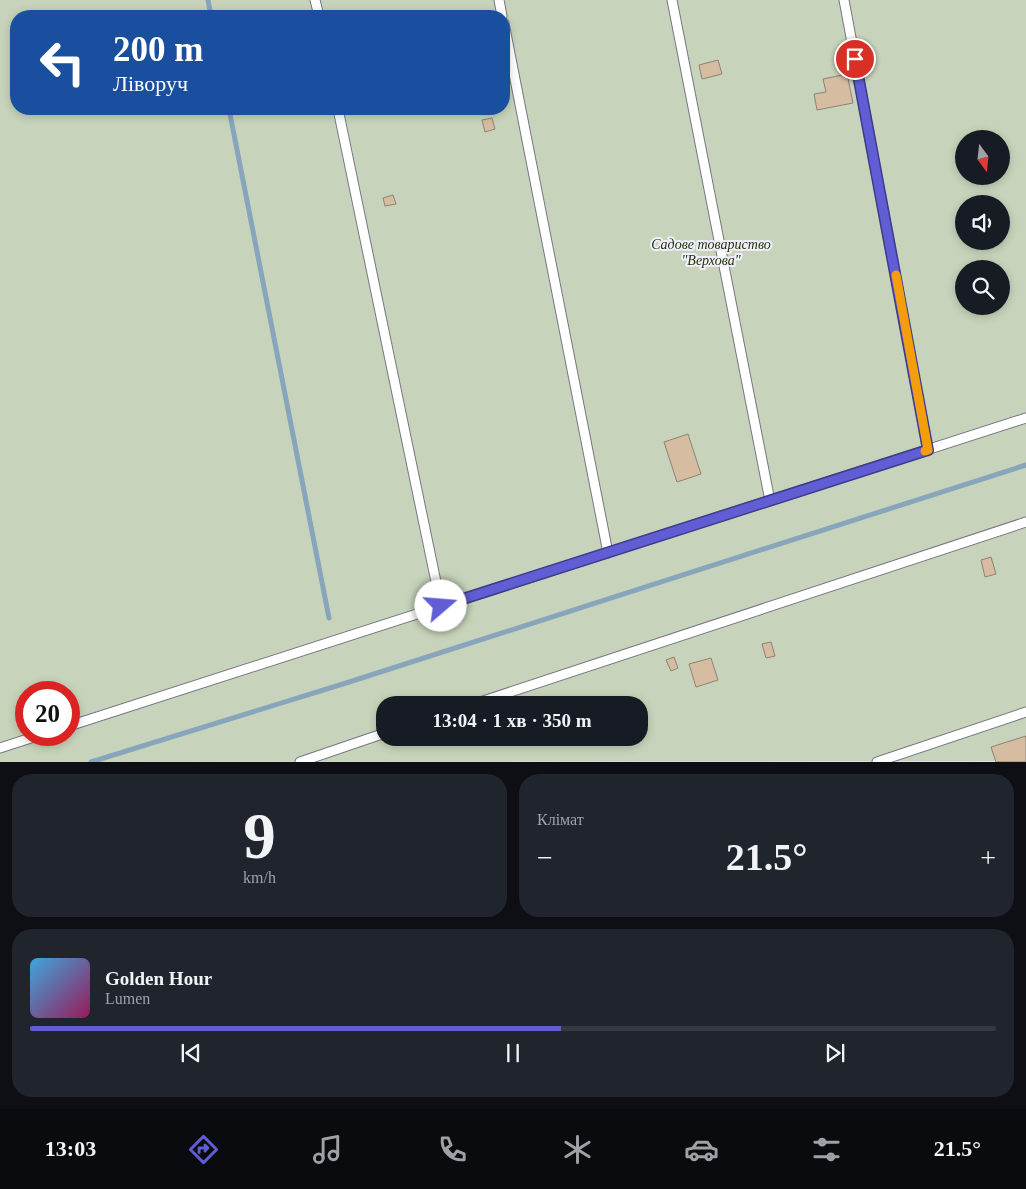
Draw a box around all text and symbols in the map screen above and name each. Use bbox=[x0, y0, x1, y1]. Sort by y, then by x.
icon: left bbox=[30, 30, 95, 95]
text: 200 m bbox=[113, 30, 203, 69]
pin bbox=[834, 38, 876, 80]
icon: arrive bbox=[841, 45, 869, 73]
text: Ліворуч bbox=[113, 71, 188, 96]
north arrow bbox=[955, 130, 1010, 185]
map controls bbox=[955, 130, 1010, 315]
button: sound bbox=[955, 195, 1010, 250]
park label: Садове товариство "Верхова" bbox=[651, 237, 771, 268]
button: search bbox=[955, 260, 1010, 315]
position arrow bbox=[414, 579, 466, 631]
speed limit sign: 20 bbox=[15, 681, 80, 746]
text: 13:04 · 1 хв · 350 m bbox=[432, 710, 592, 731]
text: 9 bbox=[243, 800, 276, 872]
text: Клімат bbox=[537, 811, 584, 828]
text: 21.5° bbox=[726, 836, 807, 878]
text: − bbox=[537, 842, 553, 873]
text: + bbox=[980, 842, 996, 873]
text: km/h bbox=[243, 869, 276, 886]
text: Golden Hour bbox=[105, 968, 212, 989]
text: Lumen bbox=[105, 990, 150, 1007]
icon: previous bbox=[177, 1039, 205, 1067]
icon: pause bbox=[499, 1039, 527, 1067]
icon: next bbox=[821, 1039, 849, 1067]
icon: directions bbox=[186, 1132, 221, 1167]
icon: music bbox=[310, 1132, 345, 1167]
icon: phone bbox=[435, 1132, 470, 1167]
icon: climate bbox=[560, 1132, 595, 1167]
icon: car bbox=[684, 1132, 719, 1167]
icon: filters bbox=[809, 1132, 844, 1167]
text: 13:03 bbox=[45, 1136, 96, 1161]
text: 21.5° bbox=[934, 1136, 981, 1161]

